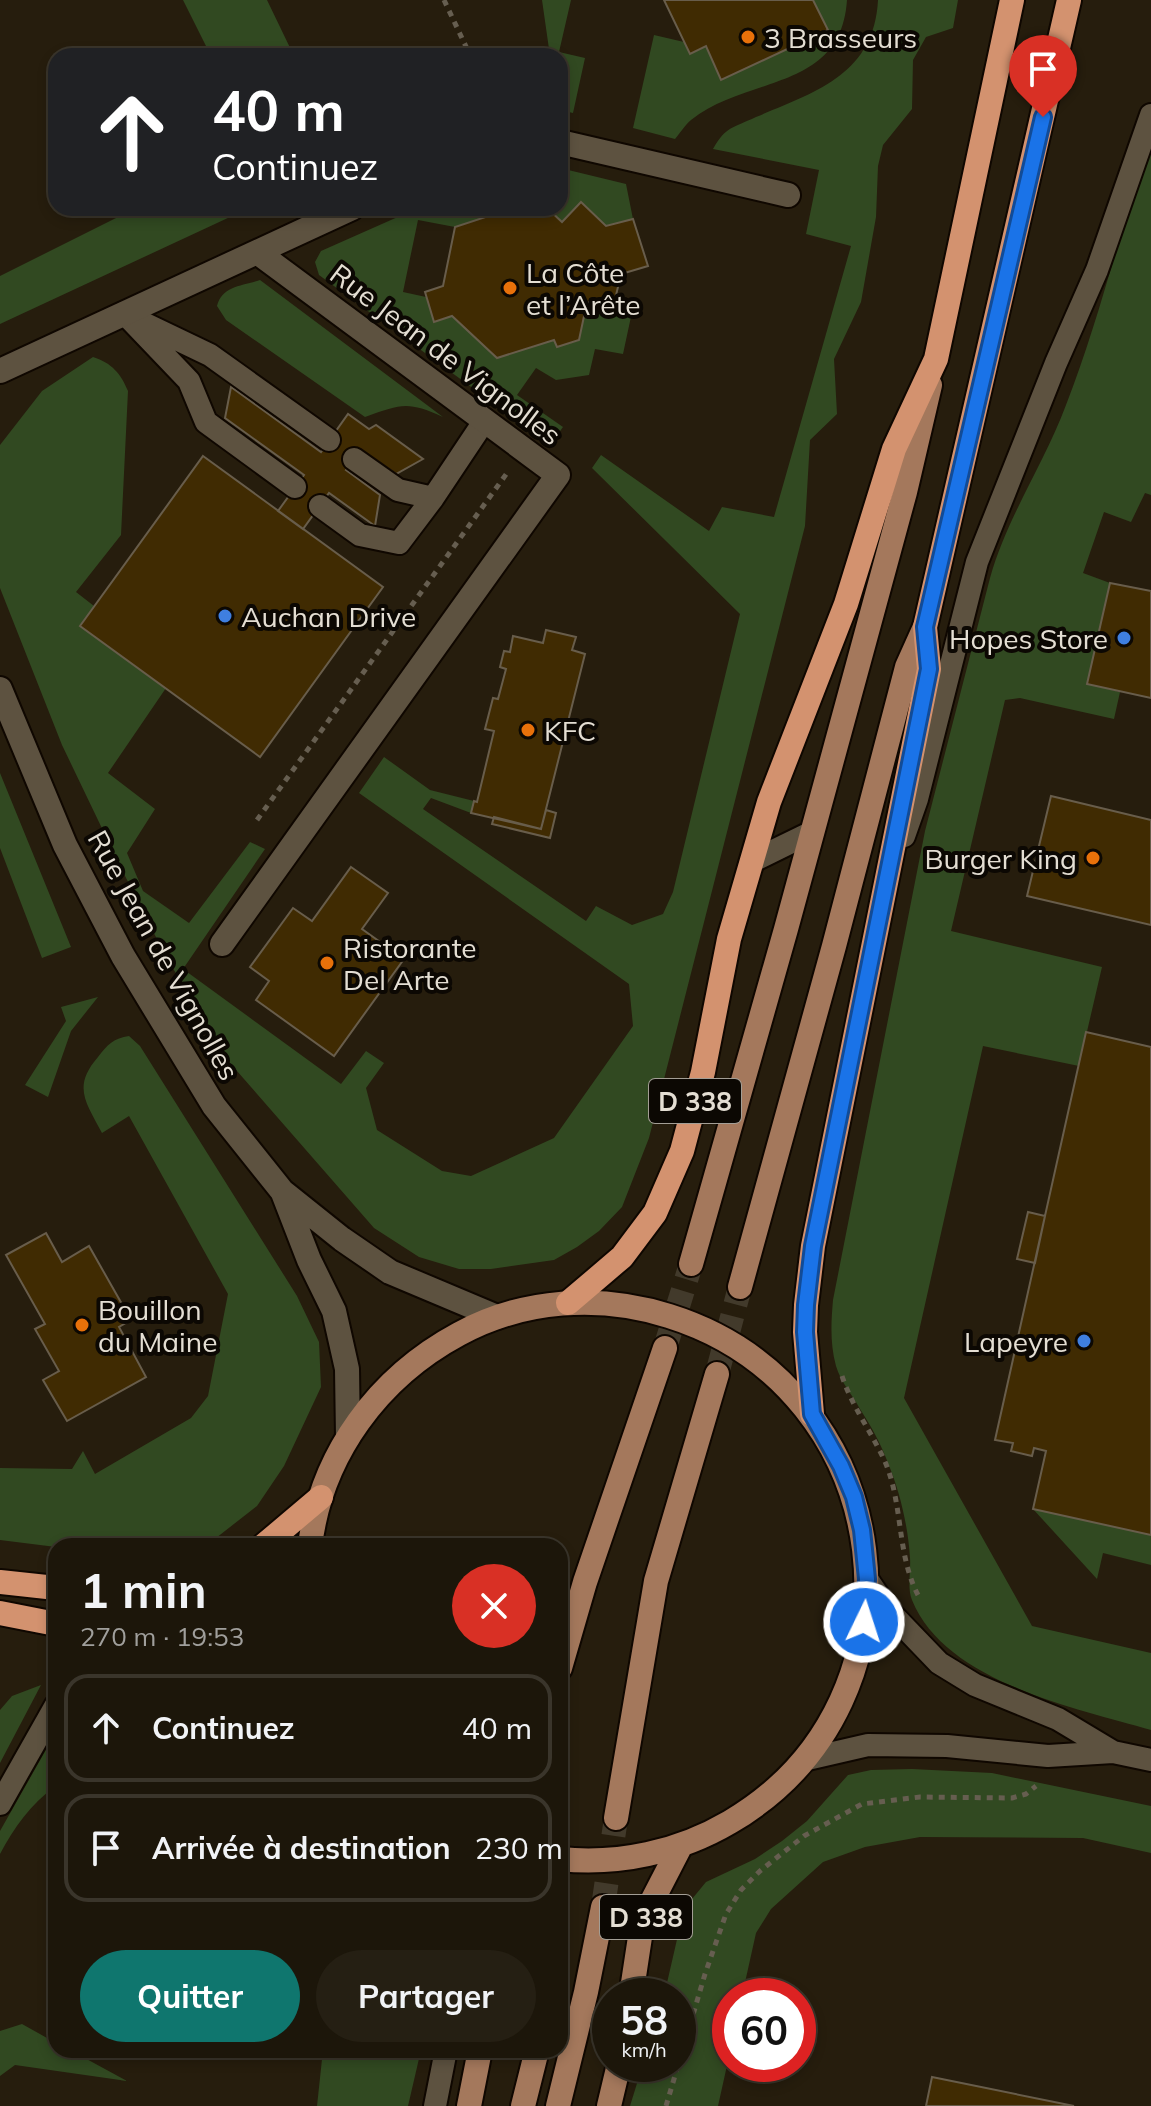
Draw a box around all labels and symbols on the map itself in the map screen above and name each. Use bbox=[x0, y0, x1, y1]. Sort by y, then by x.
place label: 3 Brasseurs bbox=[764, 20, 917, 55]
marker: 3 Brasseurs bbox=[739, 28, 757, 46]
pin bbox=[1009, 35, 1077, 117]
place label: La Côte et l’Arête bbox=[526, 255, 640, 322]
street label: Rue Jean de Vignolles bbox=[324, 256, 568, 452]
marker: La Côte et l’Arête bbox=[501, 279, 519, 297]
place label: Auchan Drive bbox=[241, 599, 416, 634]
marker: Auchan Drive bbox=[216, 607, 234, 625]
place label: Hopes Store bbox=[949, 621, 1108, 656]
marker: Hopes Store bbox=[1115, 629, 1133, 647]
place label: KFC bbox=[544, 713, 596, 748]
marker: KFC bbox=[519, 721, 537, 739]
street label: Rue Jean de Vignolles bbox=[81, 824, 247, 1086]
place label: Burger King bbox=[925, 841, 1077, 876]
marker: Burger King bbox=[1084, 849, 1102, 867]
place label: Ristorante Del Arte bbox=[343, 930, 477, 997]
marker: Ristorante Del Arte bbox=[318, 954, 336, 972]
road number: D 338 bbox=[649, 1079, 741, 1123]
place label: Bouillon du Maine bbox=[98, 1292, 217, 1359]
marker: Bouillon du Maine bbox=[73, 1316, 91, 1334]
place label: Lapeyre bbox=[964, 1324, 1068, 1359]
marker: Lapeyre bbox=[1075, 1332, 1093, 1350]
position arrow bbox=[822, 1580, 906, 1664]
road number: D 338 bbox=[600, 1895, 692, 1939]
speed limit sign: 60 bbox=[712, 1978, 816, 2082]

